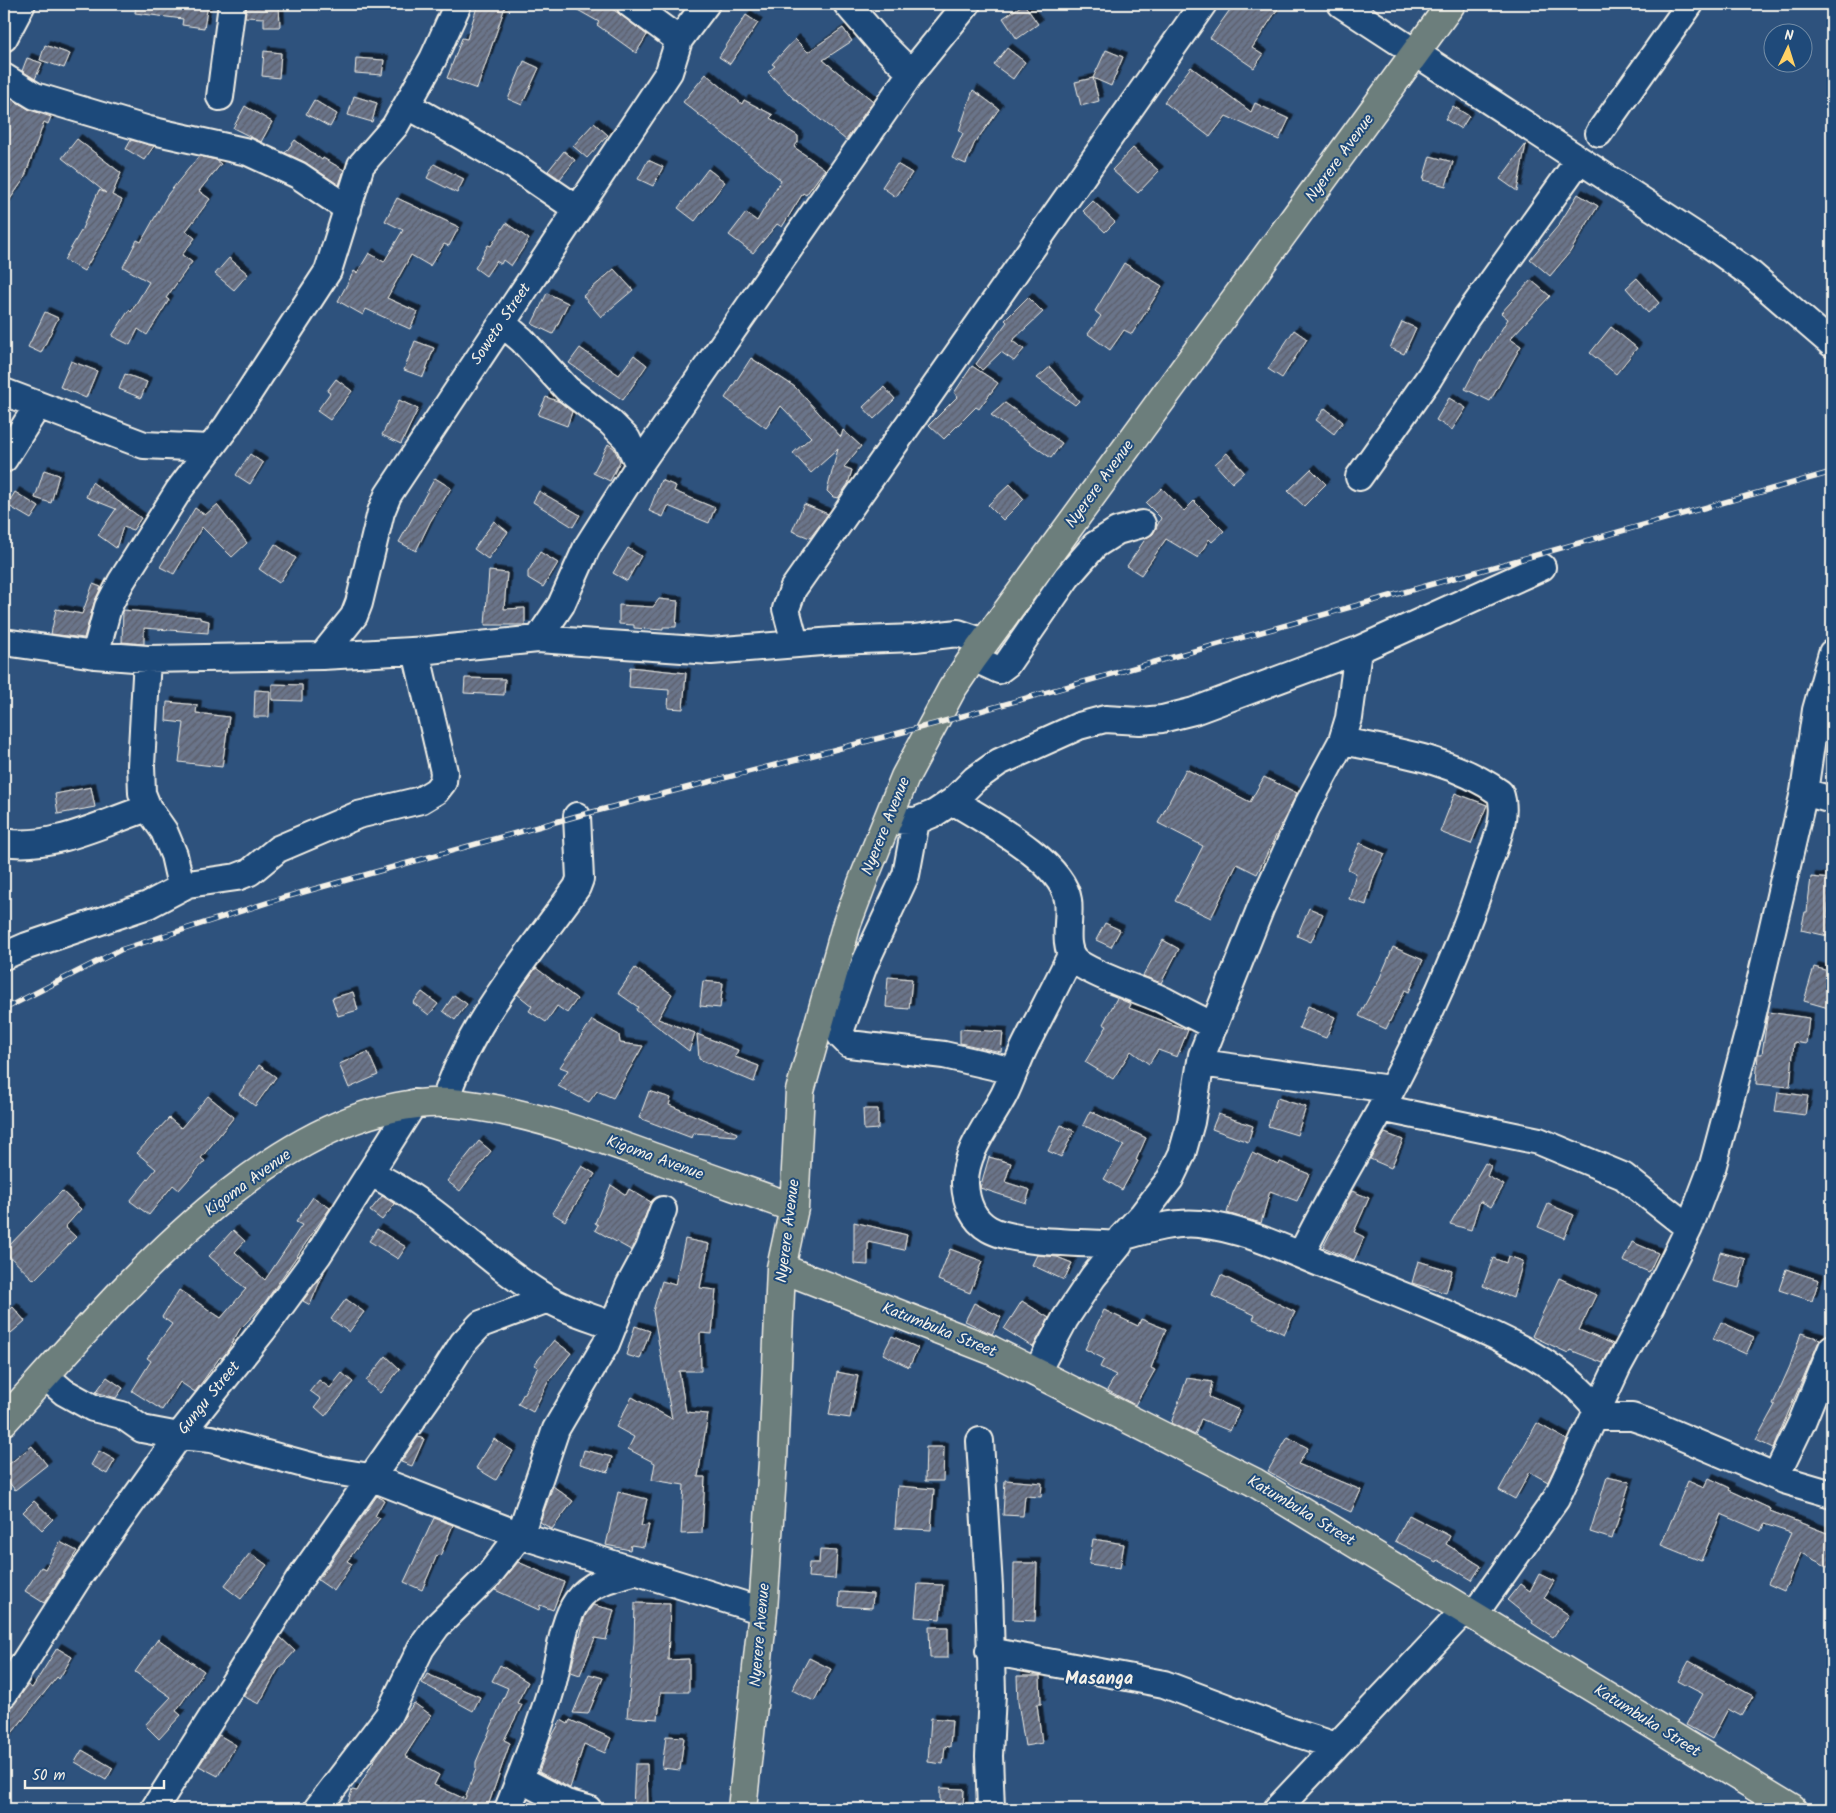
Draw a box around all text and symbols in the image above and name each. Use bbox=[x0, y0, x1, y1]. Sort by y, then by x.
north arrow bbox=[1764, 22, 1814, 72]
text: N bbox=[1784, 25, 1794, 47]
street label: Nyerere Avenue bbox=[1299, 109, 1381, 207]
street label: Soweto Street bbox=[464, 277, 538, 370]
street label: Nyerere Avenue bbox=[1059, 435, 1141, 533]
street label: Nyerere Avenue bbox=[855, 773, 917, 879]
street label: Kigoma Avenue bbox=[603, 1129, 707, 1187]
street label: Kigoma Avenue bbox=[199, 1143, 297, 1223]
street label: Nyerere Avenue bbox=[769, 1178, 807, 1284]
street label: Katumbuka Street bbox=[878, 1296, 1001, 1365]
street label: Gungu Street bbox=[172, 1355, 247, 1440]
street label: Katumbuka Street bbox=[1242, 1469, 1360, 1553]
street label: Nyerere Avenue bbox=[743, 1582, 777, 1688]
district label: Masanga bbox=[1065, 1665, 1133, 1694]
street label: Katumbuka Street bbox=[1589, 1678, 1706, 1764]
scale bar bbox=[25, 1758, 164, 1790]
text: 50 m bbox=[32, 1764, 66, 1788]

